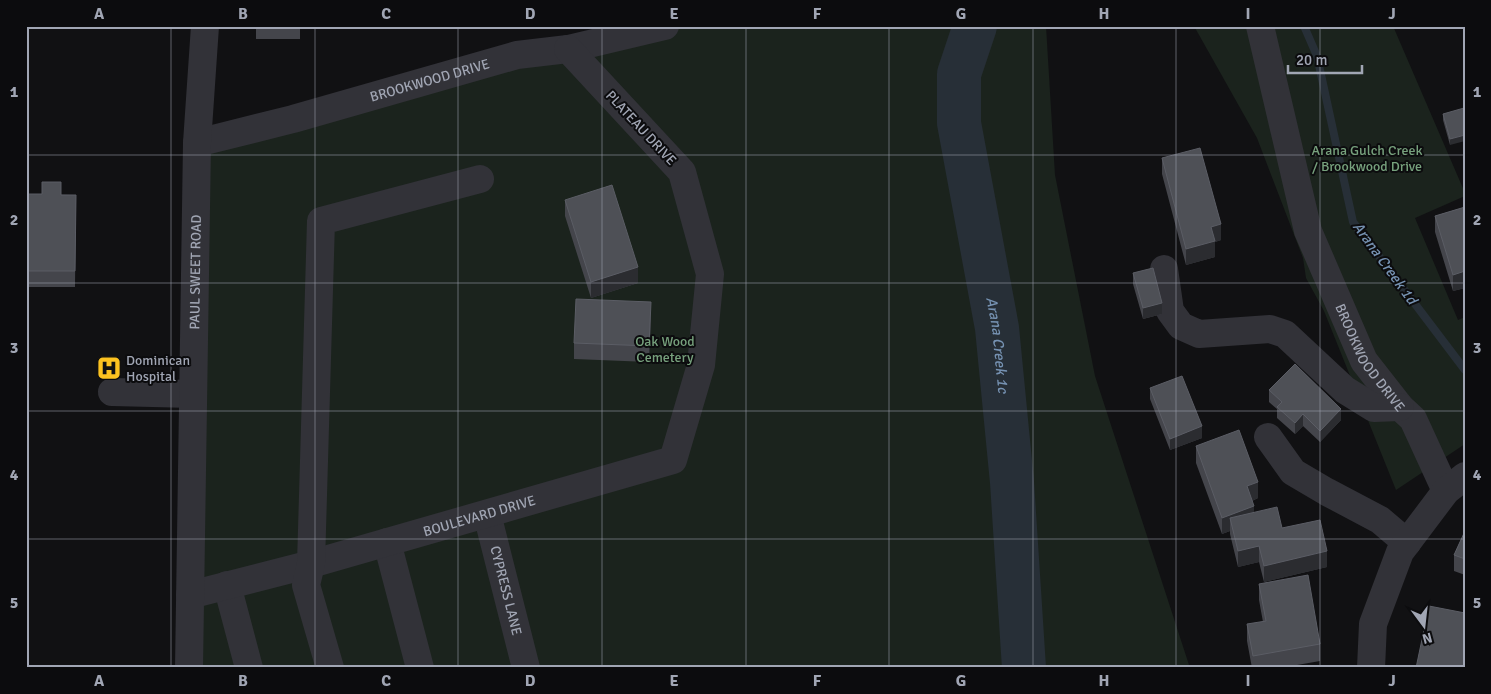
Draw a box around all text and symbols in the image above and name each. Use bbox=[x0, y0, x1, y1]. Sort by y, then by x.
text: A bbox=[94, 4, 105, 24]
text: B bbox=[238, 4, 248, 24]
text: C bbox=[381, 4, 391, 24]
text: D bbox=[525, 4, 536, 24]
text: E bbox=[669, 4, 679, 24]
text: F bbox=[813, 4, 822, 24]
text: G bbox=[956, 4, 966, 24]
text: H bbox=[1099, 4, 1109, 24]
text: I bbox=[1245, 4, 1251, 24]
text: J bbox=[1388, 4, 1396, 24]
scale bar bbox=[1288, 42, 1362, 74]
text: 20 m bbox=[1296, 51, 1327, 69]
street label: BROOKWOOD DRIVE bbox=[368, 55, 491, 105]
text: 1 bbox=[10, 82, 19, 102]
text: 1 bbox=[1473, 82, 1482, 102]
street label: PLATEAU DRIVE bbox=[602, 87, 680, 169]
park label: Arana Gulch Creek / Brookwood Drive bbox=[1312, 142, 1422, 175]
text: 2 bbox=[10, 210, 18, 230]
text: 2 bbox=[1473, 210, 1481, 230]
street label: PAUL SWEET ROAD bbox=[186, 214, 204, 330]
water label: Arana Creek 1d bbox=[1349, 218, 1422, 309]
water label: Arana Creek 1c bbox=[982, 295, 1012, 395]
street label: BROOKWOOD DRIVE bbox=[1332, 301, 1409, 415]
park label: Oak Wood Cemetery bbox=[635, 333, 695, 366]
text: 3 bbox=[10, 338, 18, 358]
text: 3 bbox=[1473, 338, 1481, 358]
place label: Dominican Hospital bbox=[126, 352, 190, 385]
hospital icon: Dominican Hospital bbox=[96, 355, 122, 381]
text: 4 bbox=[10, 465, 19, 485]
text: 4 bbox=[1473, 465, 1482, 485]
street label: BOULEVARD DRIVE bbox=[421, 491, 538, 540]
street label: CYPRESS LANE bbox=[487, 544, 526, 637]
text: 5 bbox=[10, 593, 18, 613]
text: 5 bbox=[1473, 593, 1481, 613]
north arrow bbox=[1398, 602, 1448, 652]
text: N bbox=[1420, 629, 1434, 648]
text: A bbox=[94, 671, 105, 691]
text: B bbox=[238, 671, 248, 691]
text: C bbox=[381, 671, 391, 691]
text: D bbox=[525, 671, 536, 691]
text: E bbox=[669, 671, 679, 691]
text: F bbox=[813, 671, 822, 691]
text: G bbox=[956, 671, 966, 691]
text: H bbox=[1099, 671, 1109, 691]
text: I bbox=[1245, 671, 1251, 691]
text: J bbox=[1388, 671, 1396, 691]

